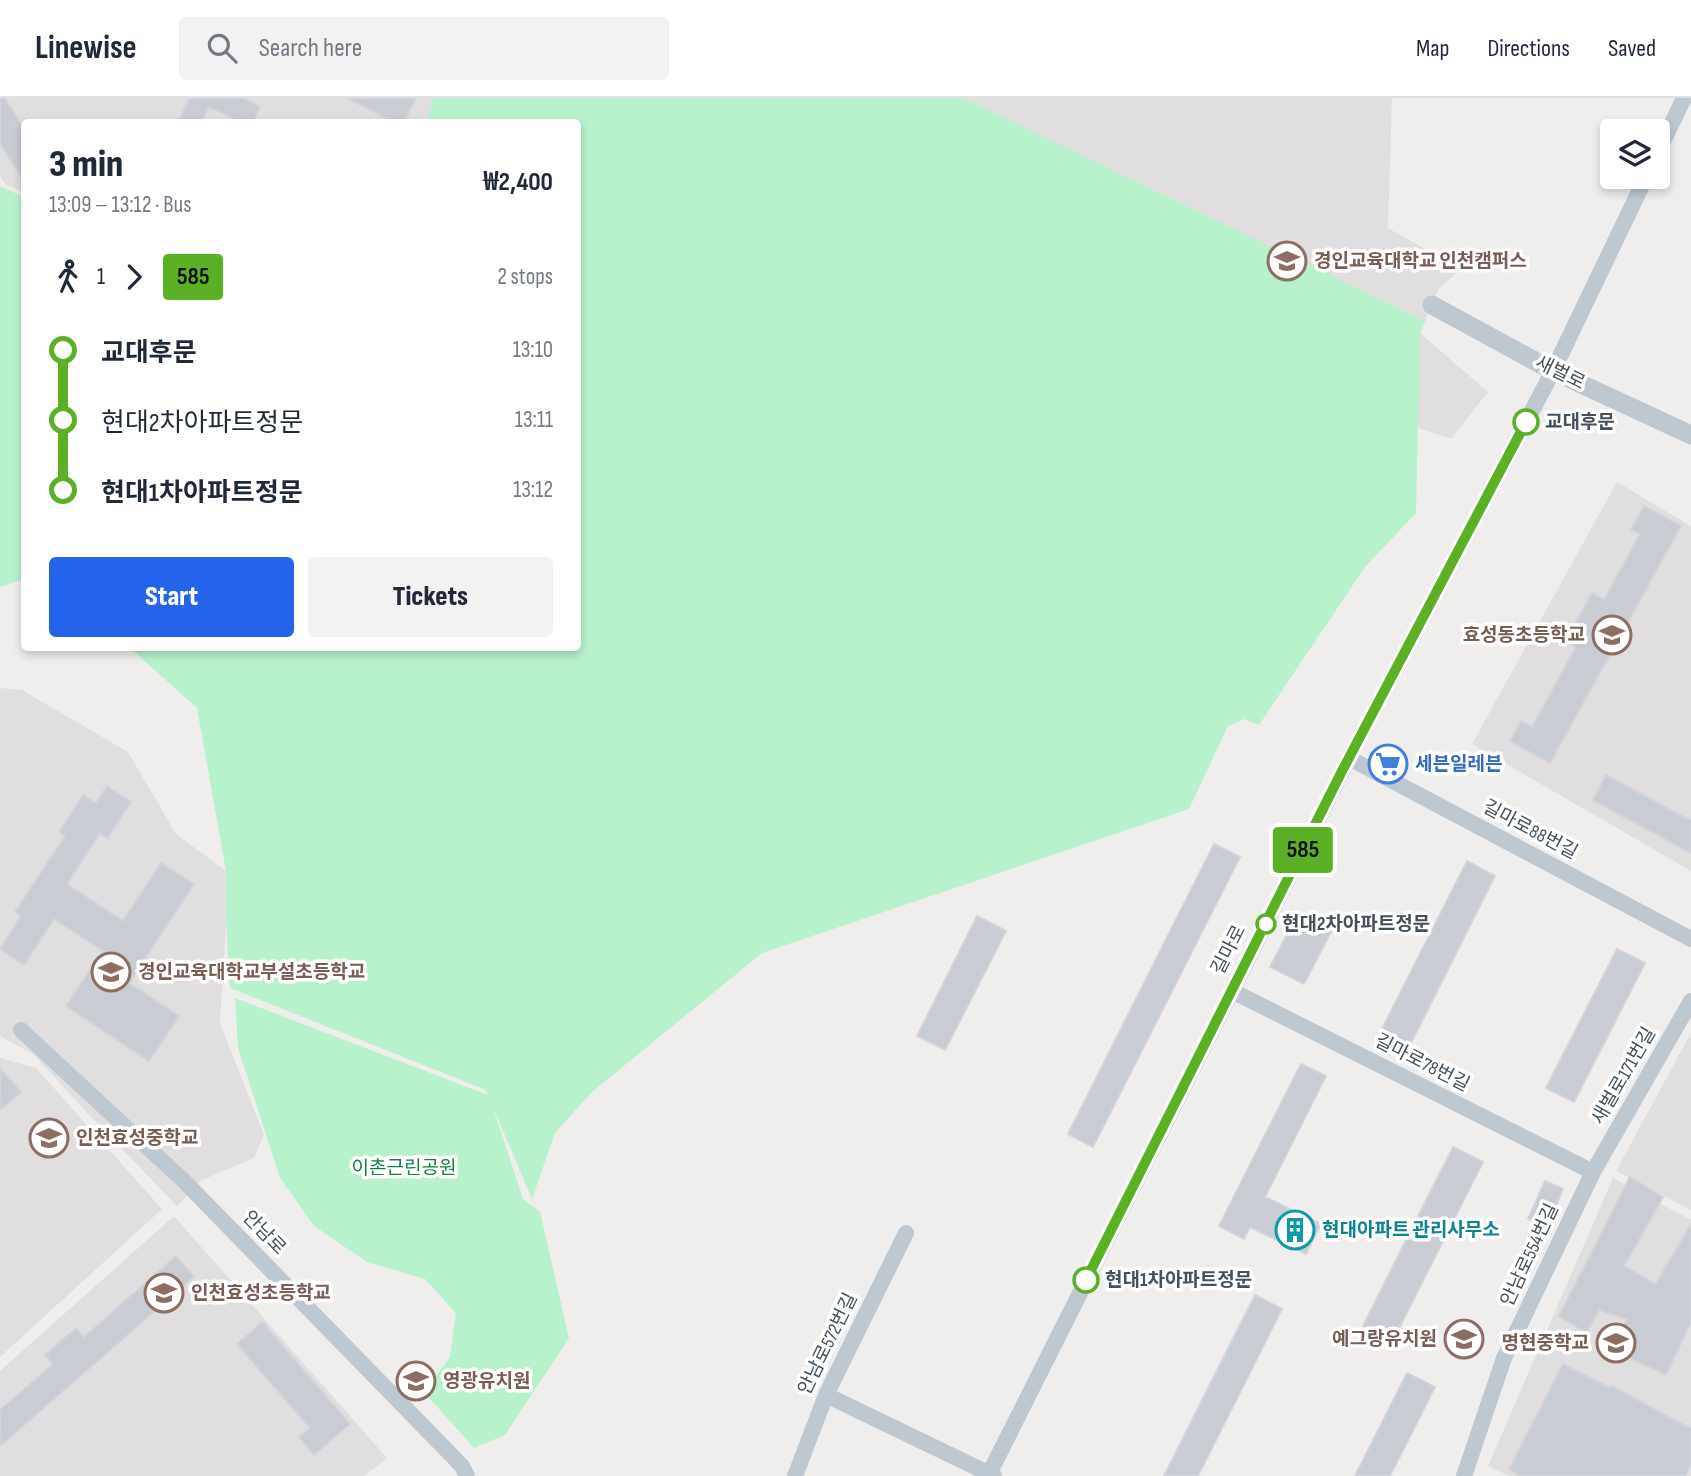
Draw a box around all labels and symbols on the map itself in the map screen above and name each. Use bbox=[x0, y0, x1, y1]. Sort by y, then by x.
school or university icon: 경인교육대학교 인천캠퍼스 bbox=[1266, 240, 1308, 282]
place label: 경인교육대학교 인천캠퍼스 bbox=[1314, 250, 1527, 273]
street label: 새벌로 bbox=[1531, 351, 1589, 395]
marker: 교대후문 bbox=[1513, 409, 1539, 435]
place label: 교대후문 bbox=[1545, 411, 1615, 434]
school or university icon: 효성동초등학교 bbox=[1591, 614, 1633, 656]
place label: 효성동초등학교 bbox=[1463, 624, 1585, 647]
supermarket icon: 세븐일레븐 bbox=[1367, 743, 1409, 785]
place label: 세븐일레븐 bbox=[1415, 753, 1502, 776]
street label: 길마로88번길 bbox=[1479, 795, 1581, 865]
line badge: 585 bbox=[1263, 827, 1343, 873]
place label: 현대2차아파트정문 bbox=[1282, 913, 1430, 936]
marker: 현대2차아파트정문 bbox=[1256, 914, 1276, 934]
street label: 길마로 bbox=[1207, 921, 1251, 979]
school or university icon: 경인교육대학교부설초등학교 bbox=[90, 951, 132, 993]
place label: 경인교육대학교부설초등학교 bbox=[138, 961, 365, 984]
street label: 새벌로171번길 bbox=[1587, 1023, 1661, 1129]
street label: 길마로78번길 bbox=[1371, 1029, 1473, 1097]
school or university icon: 인천효성중학교 bbox=[28, 1117, 70, 1159]
place label: 인천효성중학교 bbox=[76, 1127, 198, 1150]
park label: 이촌근린공원 bbox=[352, 1157, 456, 1180]
street label: 안남로554번길 bbox=[1496, 1200, 1564, 1310]
street label: 안남로 bbox=[238, 1206, 290, 1260]
building icon: 현대아파트 관리사무소 bbox=[1274, 1209, 1316, 1251]
place label: 현대아파트 관리사무소 bbox=[1322, 1219, 1500, 1242]
marker: 현대1차아파트정문 bbox=[1073, 1267, 1099, 1293]
place label: 현대1차아파트정문 bbox=[1105, 1269, 1252, 1292]
school or university icon: 인천효성초등학교 bbox=[143, 1272, 185, 1314]
place label: 인천효성초등학교 bbox=[191, 1282, 331, 1305]
street label: 안남로572번길 bbox=[793, 1289, 863, 1399]
school or university icon: 예그랑유치원 bbox=[1443, 1318, 1485, 1360]
school or university icon: 명현중학교 bbox=[1595, 1322, 1637, 1364]
place label: 예그랑유치원 bbox=[1332, 1328, 1437, 1351]
place label: 명현중학교 bbox=[1502, 1332, 1589, 1355]
school or university icon: 영광유치원 bbox=[395, 1360, 437, 1402]
place label: 영광유치원 bbox=[443, 1370, 530, 1393]

